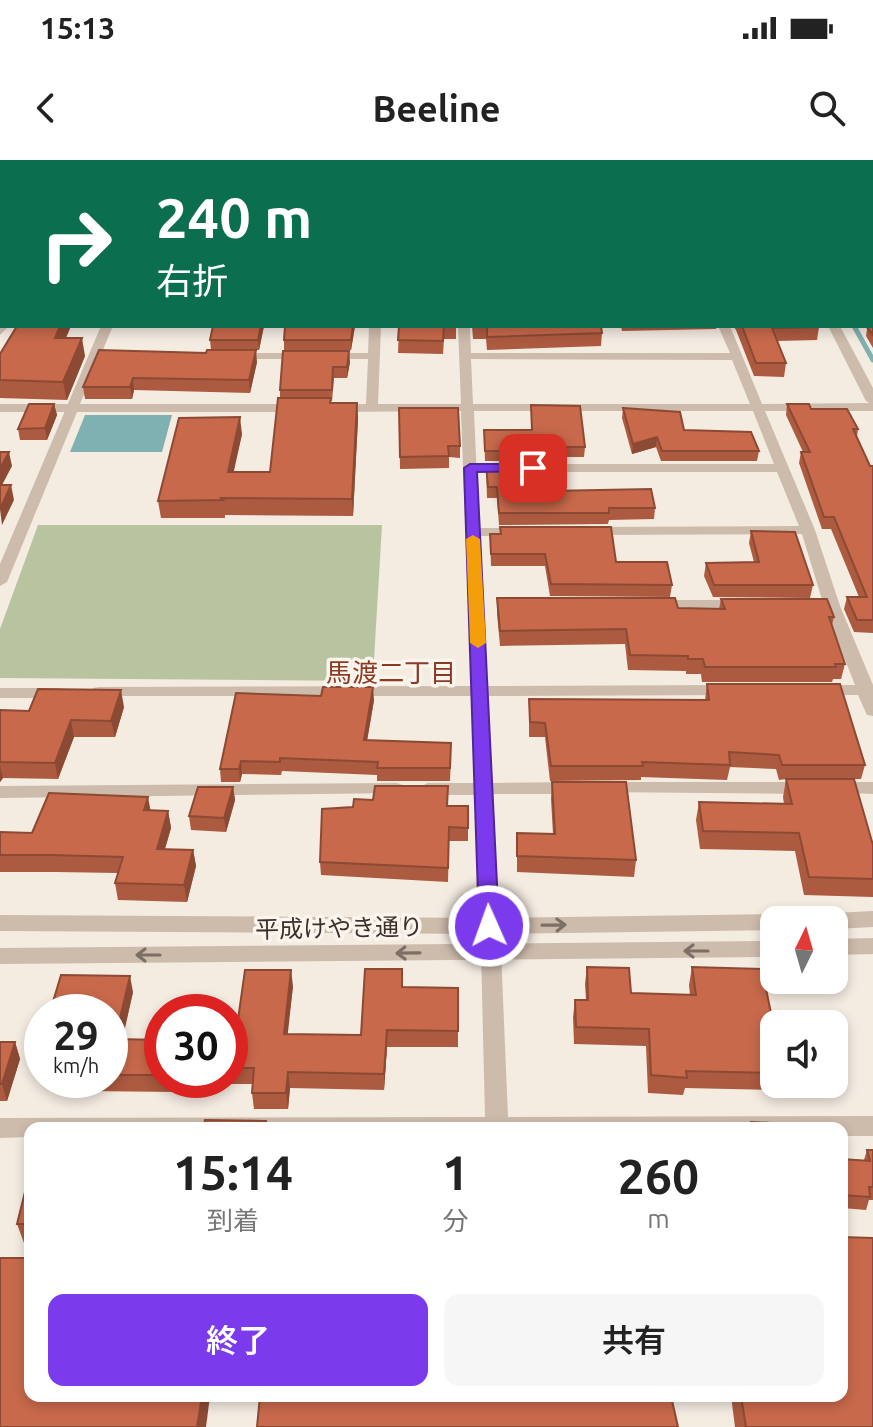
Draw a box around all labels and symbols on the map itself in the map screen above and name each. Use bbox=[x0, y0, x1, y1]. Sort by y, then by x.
pin bbox=[499, 434, 567, 502]
district label: 馬渡二丁目 bbox=[326, 658, 456, 687]
position arrow bbox=[447, 884, 531, 968]
north arrow bbox=[760, 906, 848, 994]
street label: 平成けやき通り bbox=[255, 913, 423, 943]
one-way arrow bbox=[540, 917, 567, 933]
one-way arrow bbox=[683, 943, 710, 959]
one-way arrow bbox=[395, 945, 422, 960]
one-way arrow bbox=[135, 947, 162, 963]
speed limit sign: 30 bbox=[144, 994, 248, 1098]

